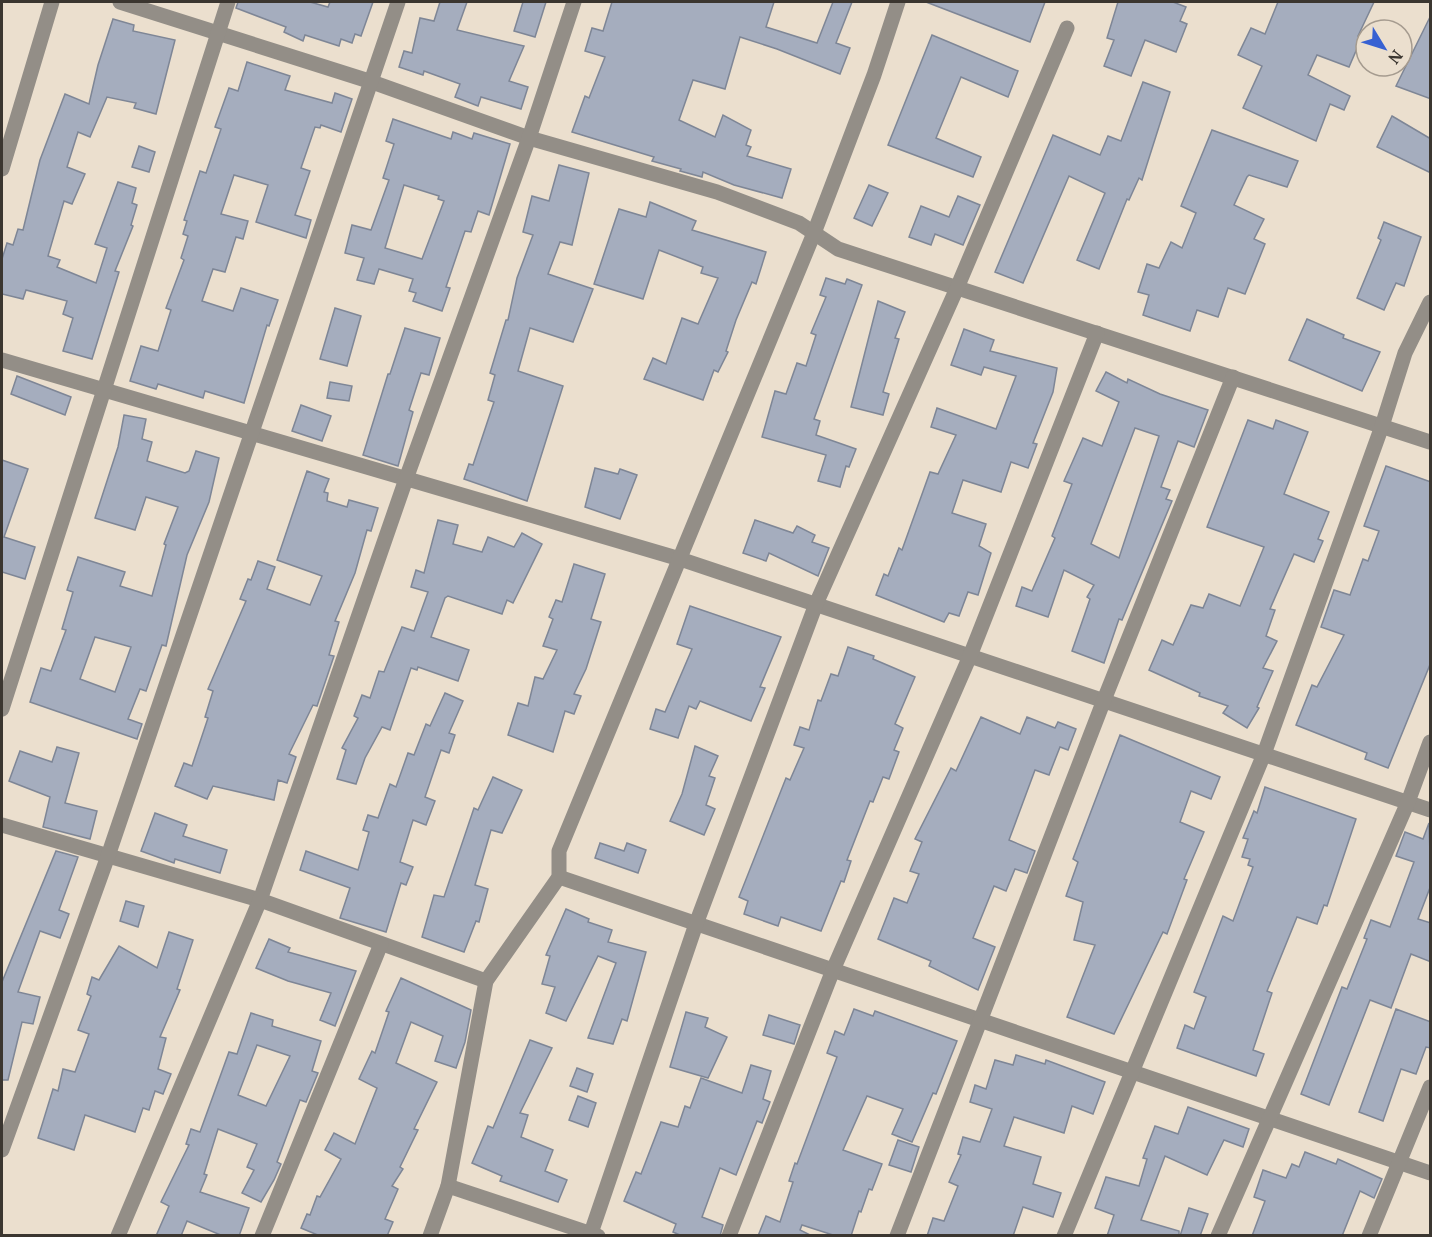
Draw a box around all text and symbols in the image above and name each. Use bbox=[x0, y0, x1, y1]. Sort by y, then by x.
north arrow bbox=[1354, 18, 1414, 78]
text: N bbox=[1383, 46, 1408, 69]

